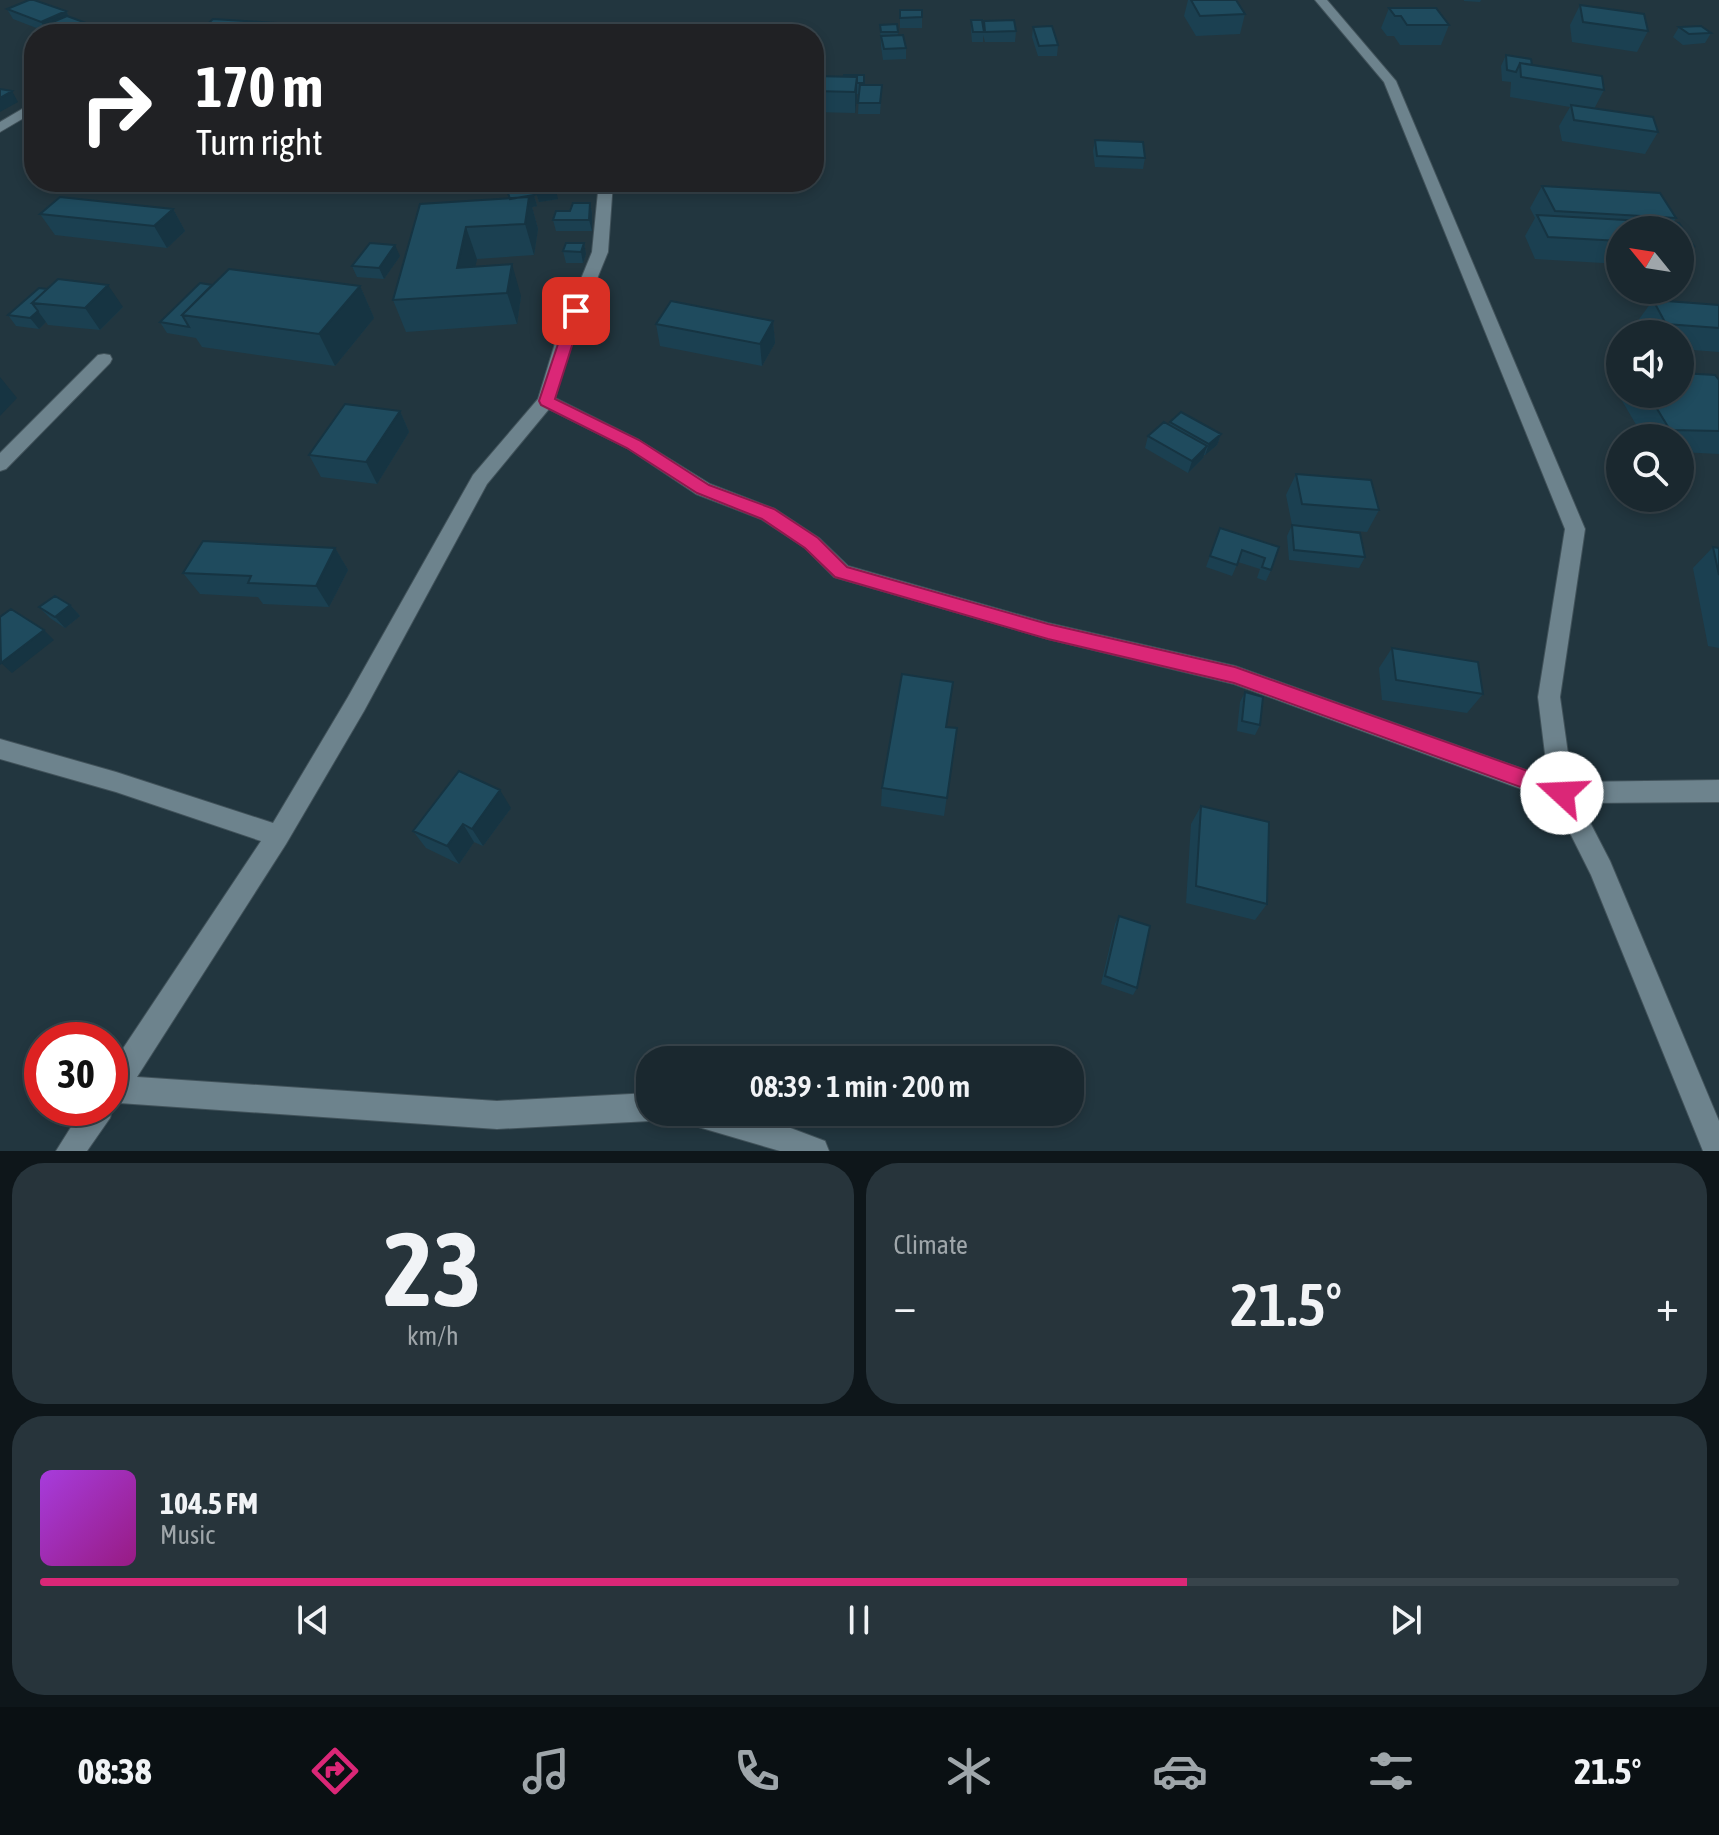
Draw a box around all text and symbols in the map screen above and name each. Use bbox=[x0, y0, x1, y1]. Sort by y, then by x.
text: 170 m bbox=[196, 55, 323, 119]
icon: right bbox=[64, 56, 168, 160]
text: Turn right bbox=[196, 121, 323, 163]
north arrow bbox=[1606, 216, 1694, 304]
map controls bbox=[1606, 216, 1694, 512]
pin bbox=[542, 277, 610, 345]
icon: arrive bbox=[554, 289, 598, 333]
button: sound bbox=[1606, 320, 1694, 408]
button: search bbox=[1606, 424, 1694, 512]
position arrow bbox=[1520, 751, 1604, 835]
speed limit sign: 30 bbox=[24, 1022, 128, 1126]
text: 08:39 · 1 min · 200 m bbox=[750, 1069, 970, 1103]
text: 23 bbox=[384, 1209, 482, 1328]
text: Climate bbox=[894, 1230, 968, 1260]
text: 21.5° bbox=[1230, 1270, 1342, 1339]
text: − bbox=[894, 1280, 916, 1330]
text: + bbox=[1656, 1280, 1679, 1330]
text: km/h bbox=[407, 1321, 459, 1351]
text: 104.5 FM bbox=[160, 1486, 258, 1520]
text: Music bbox=[160, 1520, 215, 1550]
icon: previous bbox=[291, 1598, 335, 1642]
icon: pause bbox=[837, 1598, 881, 1642]
icon: next bbox=[1384, 1598, 1428, 1642]
icon: directions bbox=[307, 1743, 363, 1799]
icon: music bbox=[518, 1743, 574, 1799]
icon: phone bbox=[729, 1743, 785, 1799]
icon: climate bbox=[941, 1743, 997, 1799]
icon: car bbox=[1152, 1743, 1208, 1799]
icon: filters bbox=[1363, 1743, 1419, 1799]
text: 08:38 bbox=[78, 1750, 152, 1792]
text: 21.5° bbox=[1574, 1750, 1641, 1792]

